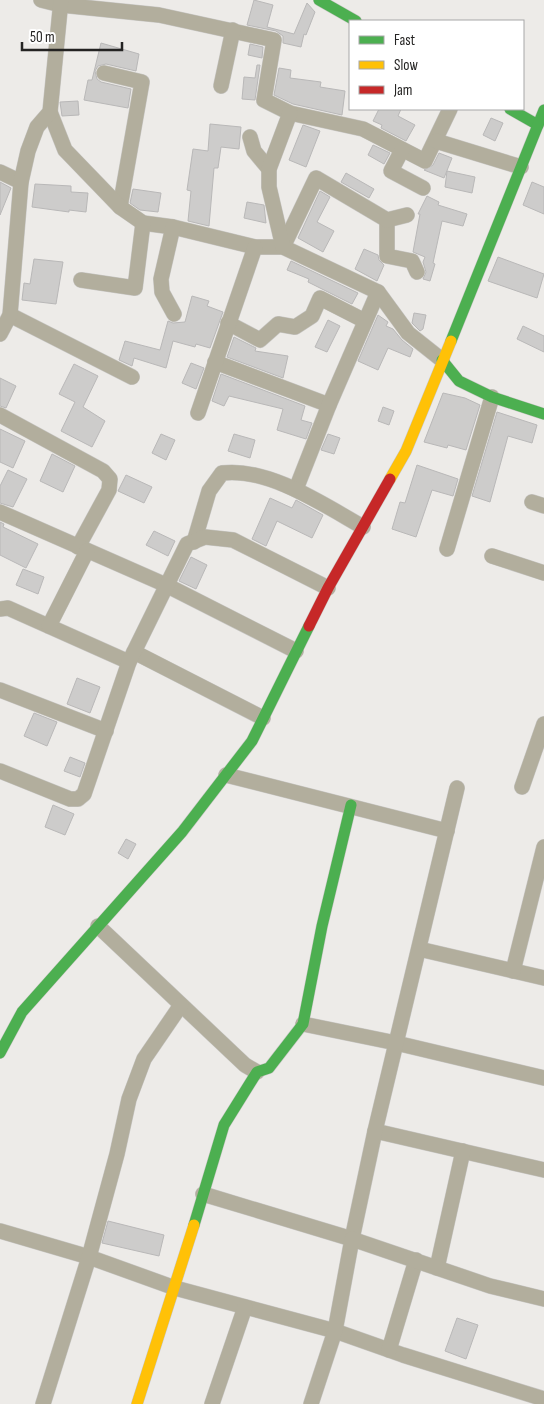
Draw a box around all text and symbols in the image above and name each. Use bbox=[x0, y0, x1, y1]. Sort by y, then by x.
scale bar bbox=[22, 20, 122, 52]
legend bbox=[349, 20, 524, 110]
text: 50 m bbox=[30, 28, 55, 47]
text: Fast bbox=[394, 31, 416, 50]
text: Slow bbox=[394, 56, 418, 75]
text: Jam bbox=[393, 81, 412, 100]

